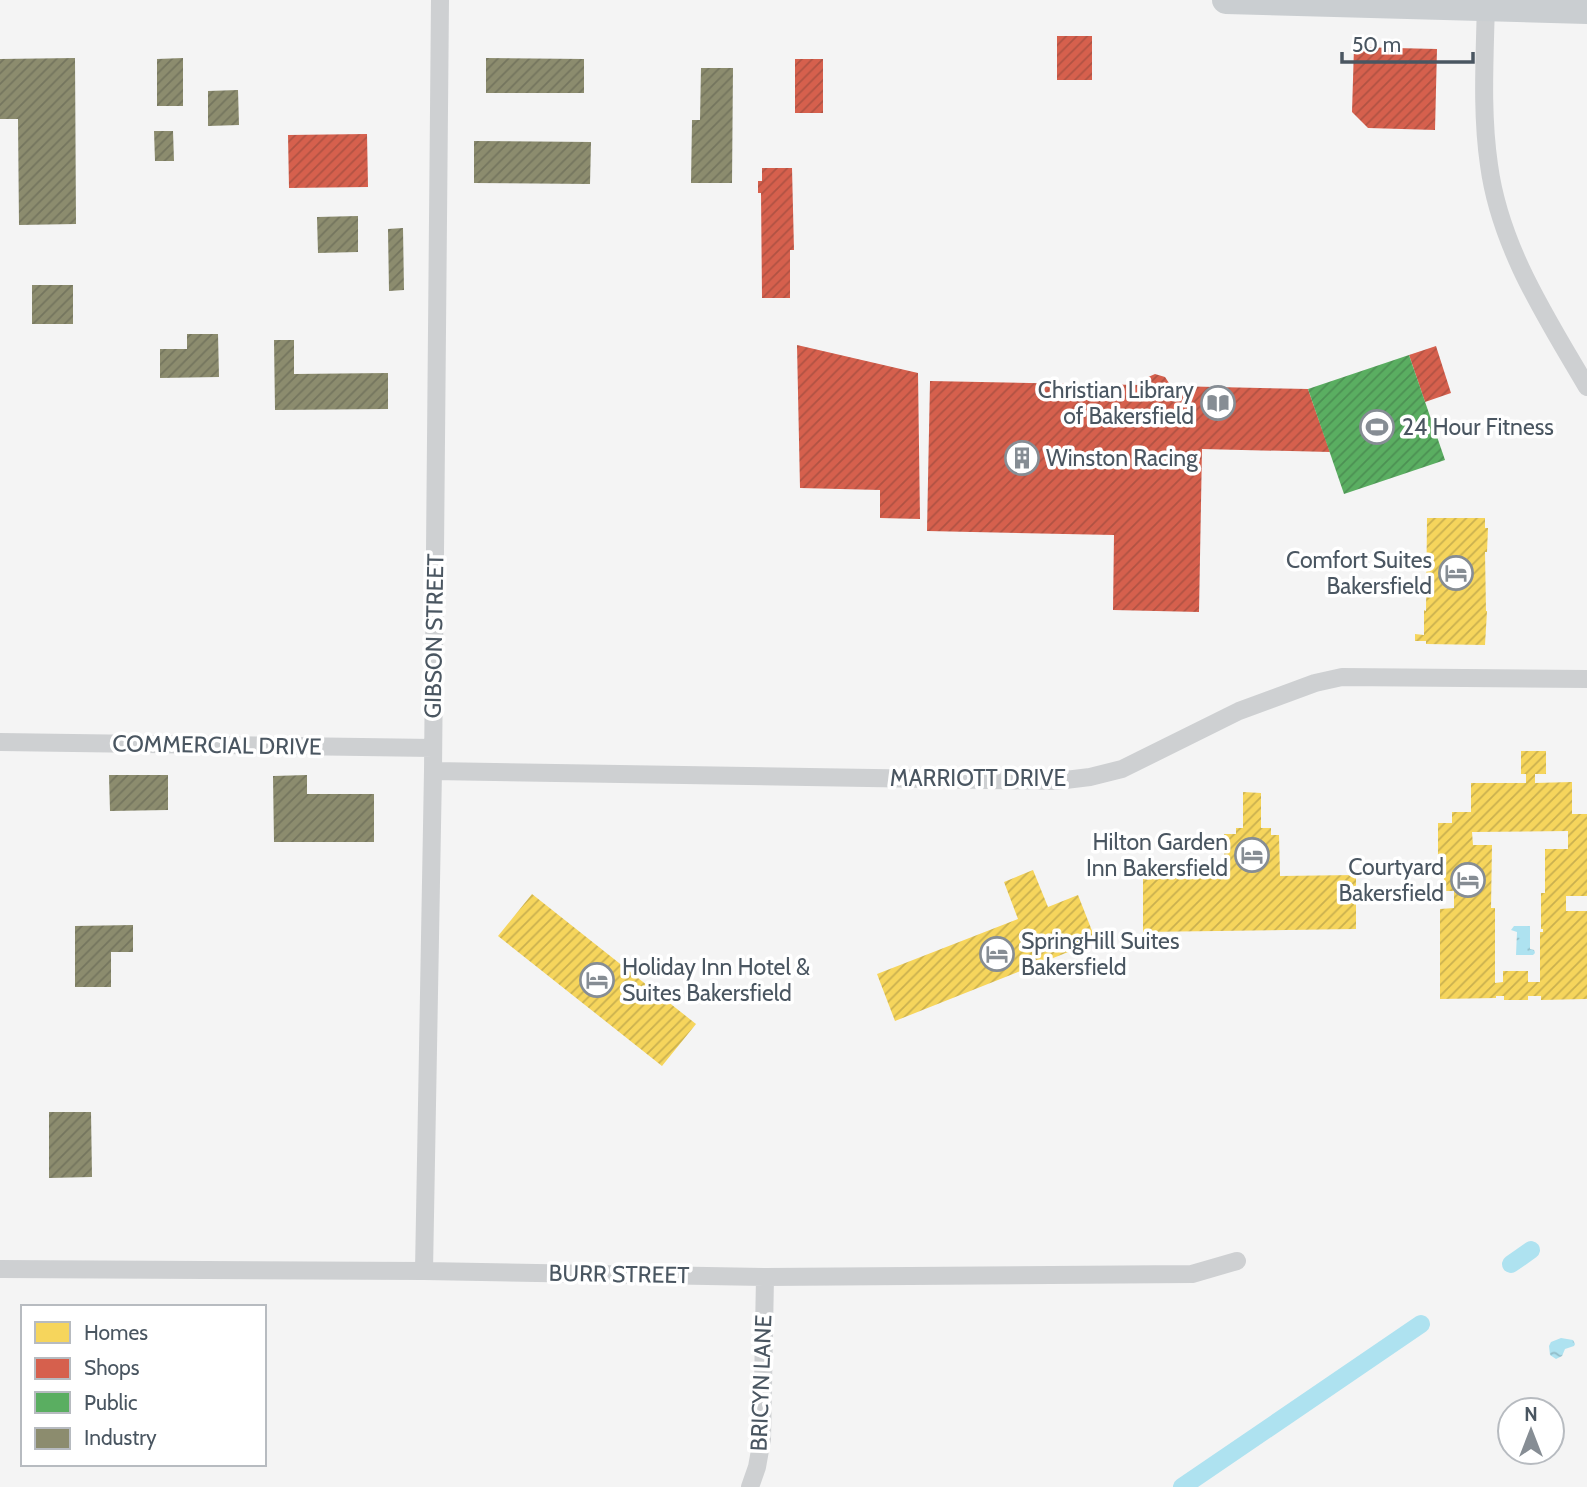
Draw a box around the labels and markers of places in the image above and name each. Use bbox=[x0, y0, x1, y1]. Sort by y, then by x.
place label: Christian Library of Bakersfield bbox=[1038, 376, 1194, 430]
library icon: Christian Library of Bakersfield bbox=[1199, 384, 1237, 422]
sports icon: 24 Hour Fitness bbox=[1358, 408, 1396, 446]
place label: 24 Hour Fitness bbox=[1402, 413, 1554, 441]
building icon: Winston Racing bbox=[1003, 439, 1041, 477]
place label: Winston Racing bbox=[1046, 444, 1198, 472]
place label: Comfort Suites Bakersfield bbox=[1286, 546, 1432, 600]
hotel icon: Comfort Suites Bakersfield bbox=[1437, 554, 1475, 592]
place label: Hilton Garden Inn Bakersfield bbox=[1086, 828, 1228, 882]
hotel icon: Hilton Garden Inn Bakersfield bbox=[1233, 836, 1271, 874]
place label: Courtyard Bakersfield bbox=[1339, 853, 1444, 907]
hotel icon: Courtyard Bakersfield bbox=[1449, 861, 1487, 899]
place label: SpringHill Suites Bakersfield bbox=[1021, 927, 1179, 981]
hotel icon: SpringHill Suites Bakersfield bbox=[978, 935, 1016, 973]
place label: Holiday Inn Hotel & Suites Bakersfield bbox=[622, 953, 810, 1007]
hotel icon: Holiday Inn Hotel & Suites Bakersfield bbox=[578, 961, 616, 999]

